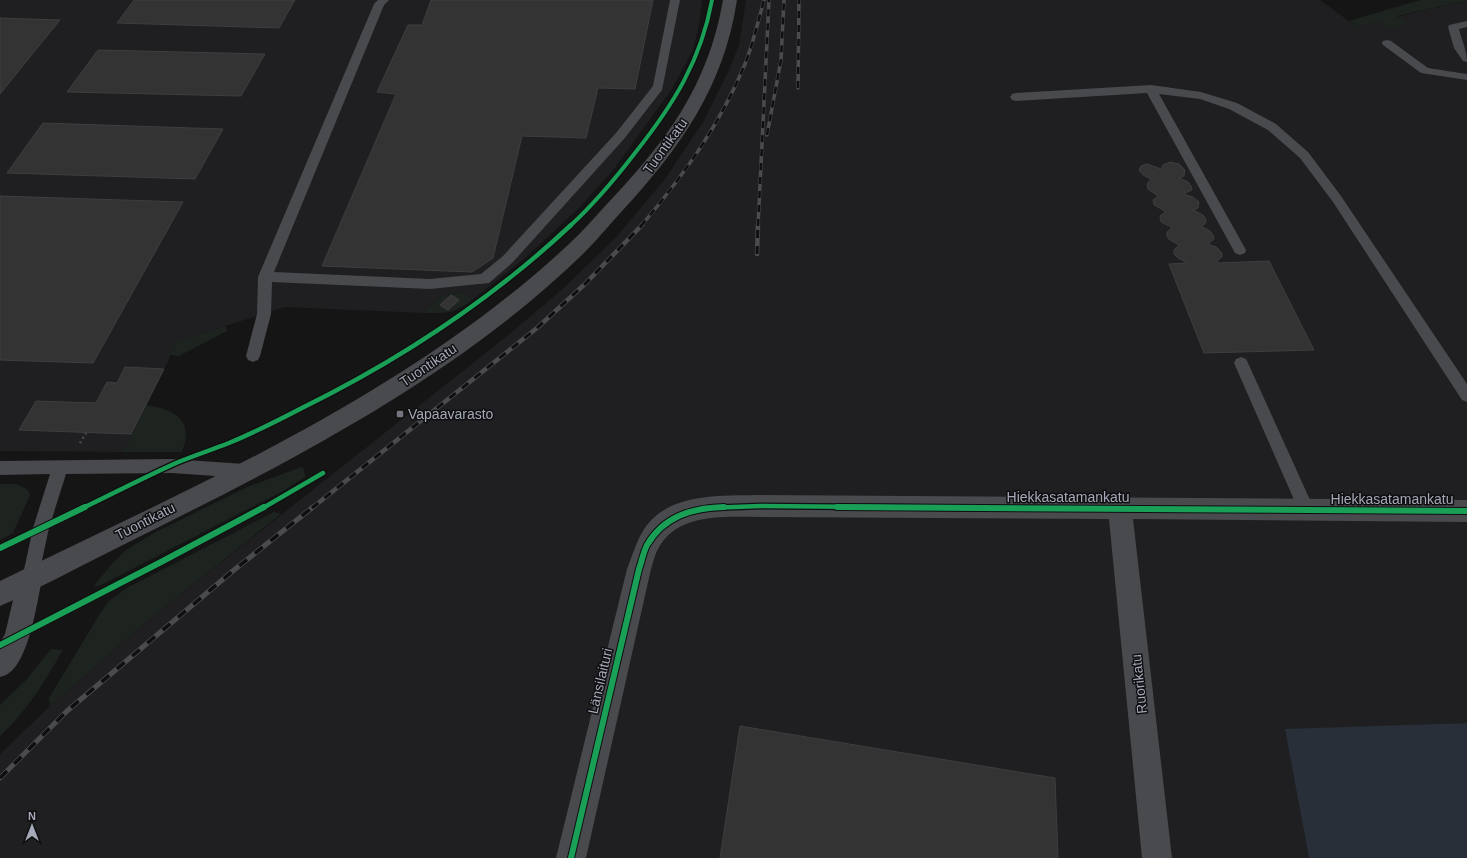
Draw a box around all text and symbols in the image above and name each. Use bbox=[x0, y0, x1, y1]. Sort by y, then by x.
street label: Tuontikatu bbox=[639, 115, 691, 177]
street label: Tuontikatu bbox=[397, 340, 459, 390]
place label: Vapaavarasto bbox=[408, 406, 494, 422]
marker: Vapaavarasto bbox=[395, 409, 405, 419]
street label: Hiekkasatamankatu bbox=[1007, 489, 1129, 505]
street label: Hiekkasatamankatu bbox=[1331, 491, 1453, 507]
street label: Tuontikatu bbox=[112, 499, 178, 543]
street label: Länsilaituri bbox=[585, 647, 615, 715]
street label: Ruorikatu bbox=[1128, 653, 1150, 715]
north arrow bbox=[12, 806, 52, 846]
text: N bbox=[28, 810, 36, 822]

